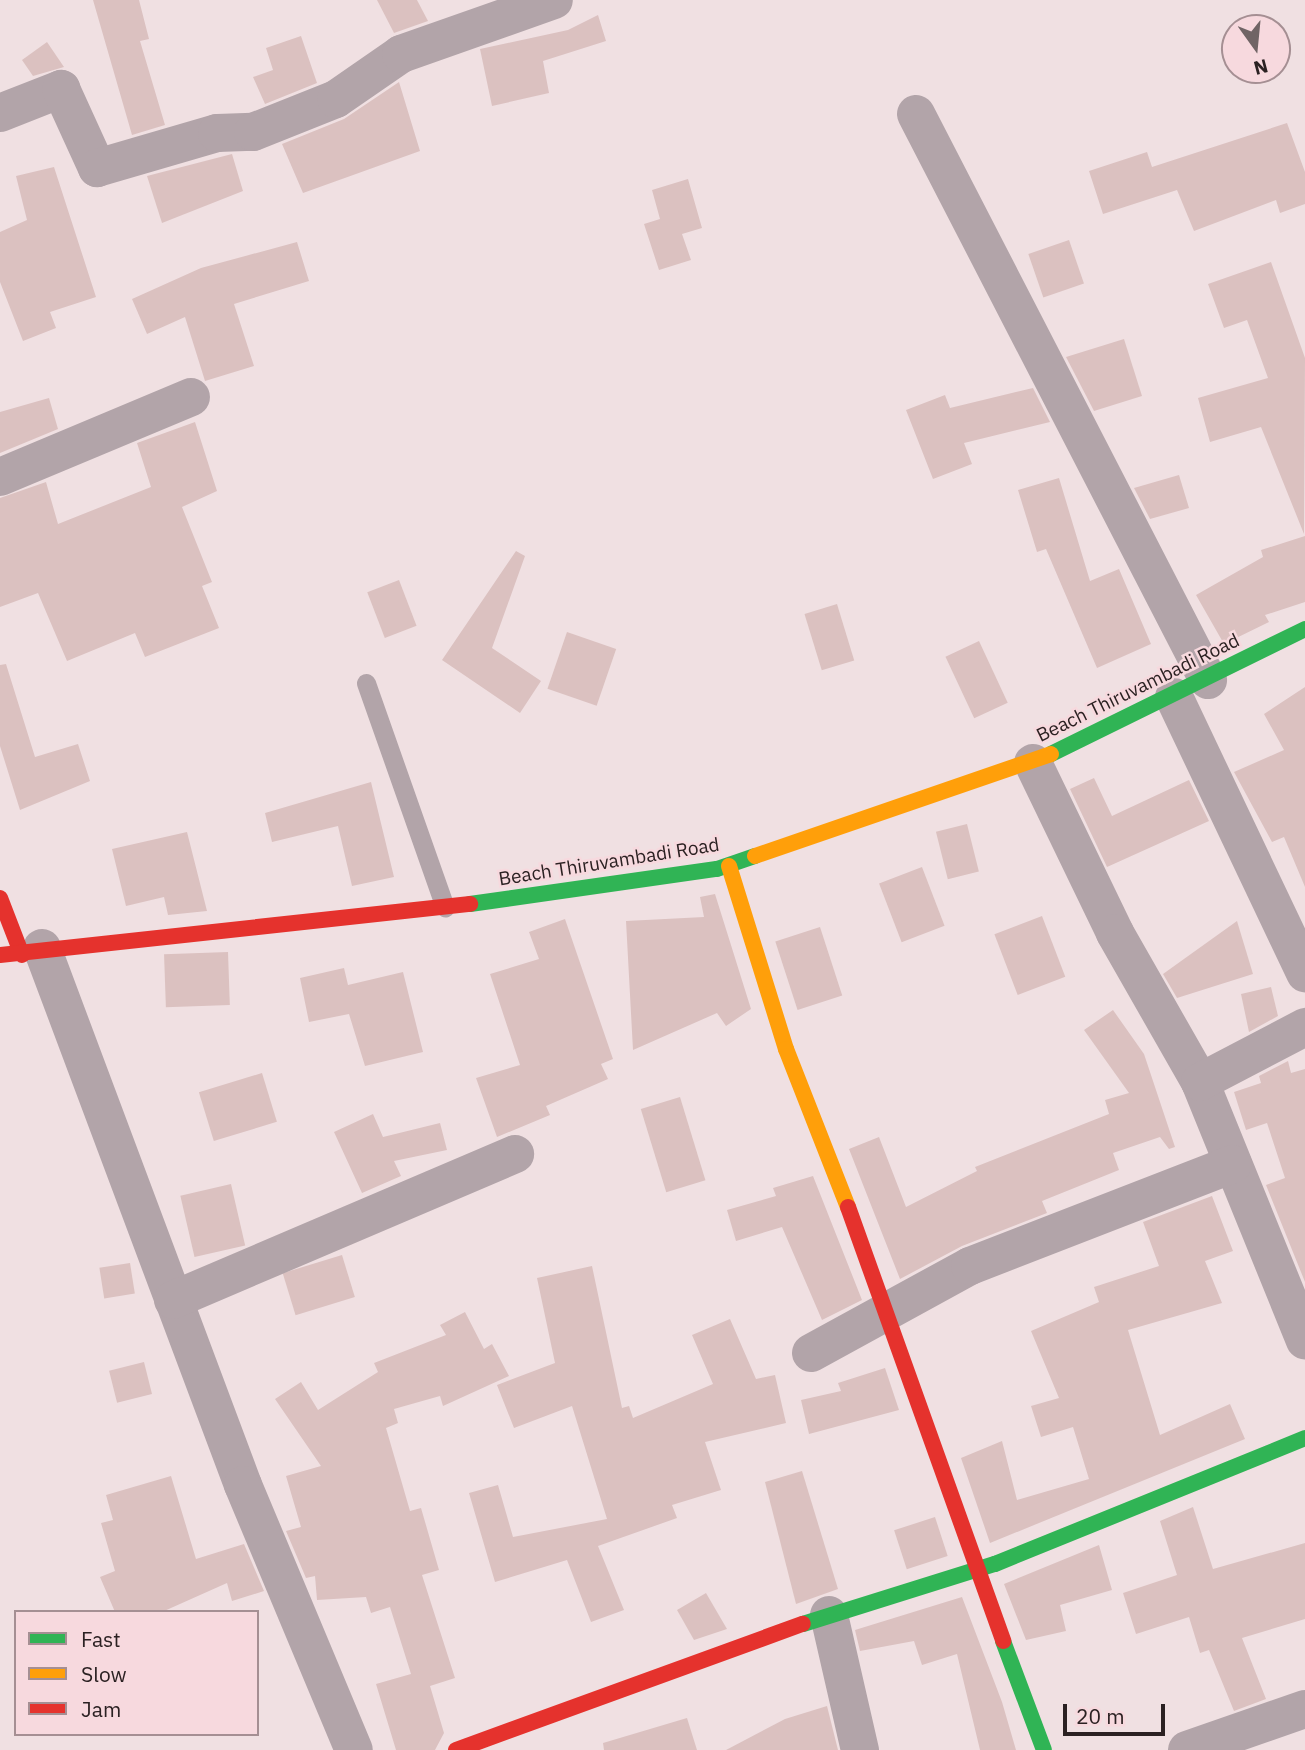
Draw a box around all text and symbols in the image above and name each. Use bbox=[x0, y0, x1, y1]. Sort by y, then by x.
north arrow bbox=[1221, 14, 1291, 84]
text: N bbox=[1251, 54, 1271, 81]
street label: Beach Thiruvambadi Road bbox=[1033, 629, 1243, 747]
street label: Beach Thiruvambadi Road bbox=[497, 833, 721, 891]
legend bbox=[14, 1610, 259, 1736]
text: Fast bbox=[81, 1625, 121, 1653]
text: Slow bbox=[81, 1660, 127, 1688]
scale bar bbox=[1067, 1690, 1168, 1734]
text: Jam bbox=[81, 1695, 121, 1723]
text: 20 m bbox=[1076, 1702, 1125, 1730]

